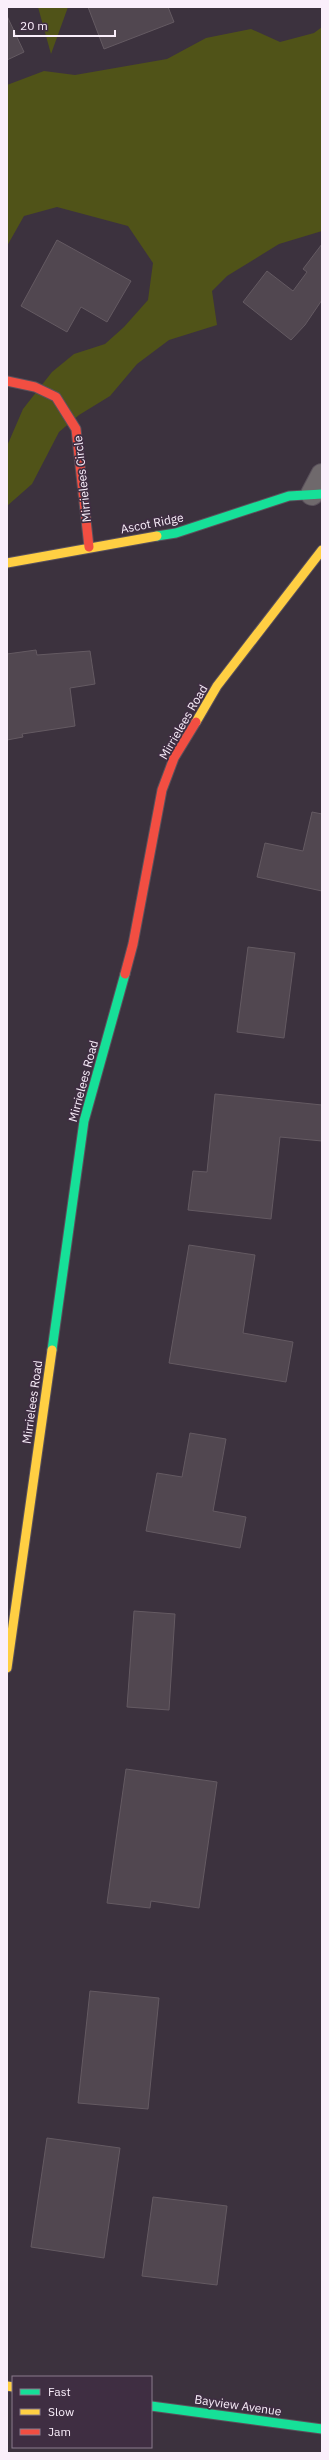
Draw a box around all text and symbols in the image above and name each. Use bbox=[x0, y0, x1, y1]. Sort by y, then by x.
scale bar bbox=[14, 12, 115, 38]
text: 20 m bbox=[20, 18, 48, 33]
street label: Mirrielees Circle bbox=[70, 435, 94, 523]
street label: Ascot Ridge bbox=[119, 509, 185, 536]
street label: Mirrielees Road bbox=[156, 682, 210, 762]
street label: Mirrielees Road bbox=[65, 1039, 101, 1123]
street label: Mirrielees Road bbox=[19, 1359, 45, 1445]
legend bbox=[12, 2376, 152, 2448]
text: Fast bbox=[48, 2384, 71, 2399]
street label: Bayview Avenue bbox=[194, 2391, 283, 2419]
text: Slow bbox=[48, 2404, 74, 2419]
text: Jam bbox=[48, 2424, 71, 2439]

